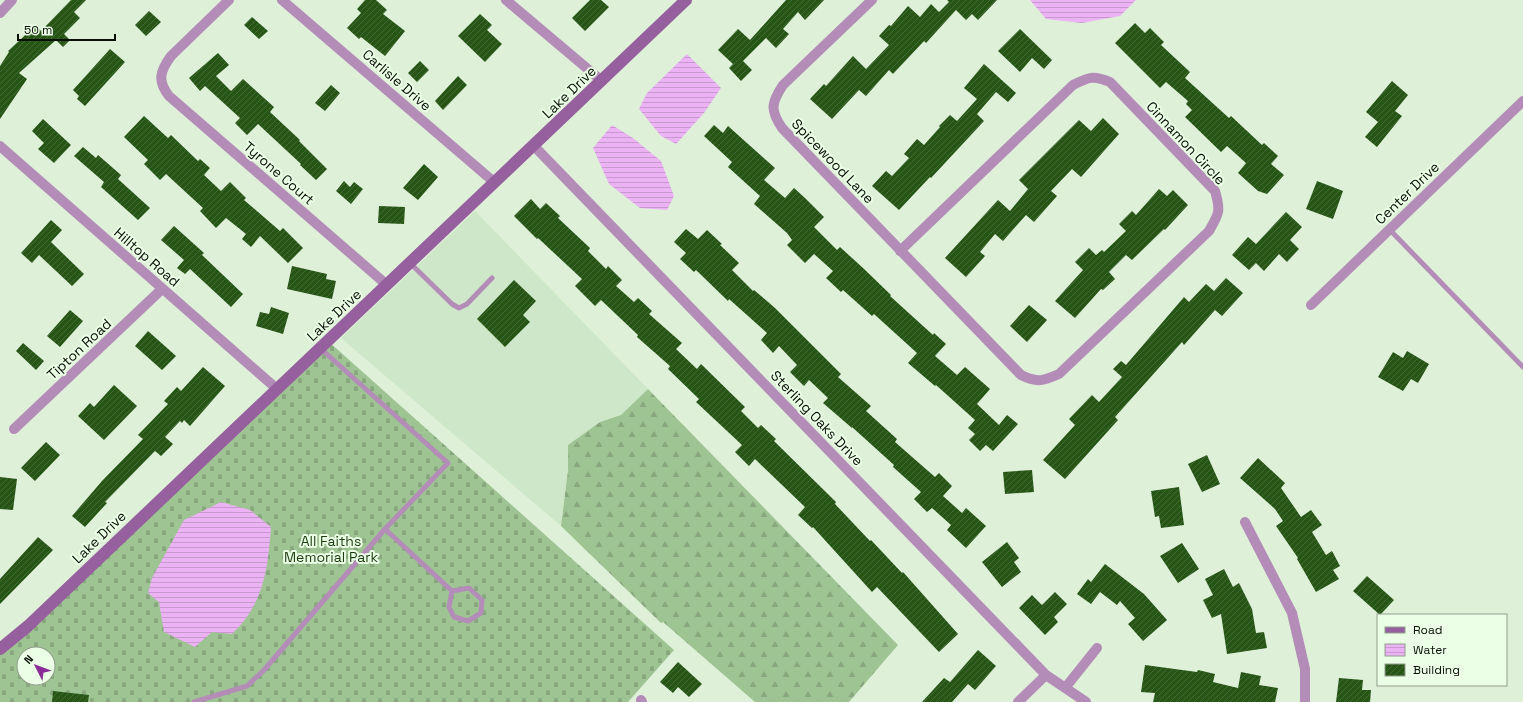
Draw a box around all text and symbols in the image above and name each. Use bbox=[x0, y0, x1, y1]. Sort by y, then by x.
scale bar bbox=[18, 16, 115, 42]
text: 50 m bbox=[24, 22, 52, 38]
street label: Carlisle Drive bbox=[359, 45, 435, 115]
street label: Lake Drive bbox=[538, 62, 600, 122]
street label: Cinnamon Circle bbox=[1143, 97, 1229, 189]
street label: Spicewood Lane bbox=[788, 115, 878, 207]
street label: Tyrone Court bbox=[240, 137, 318, 209]
street label: Center Drive bbox=[1371, 158, 1443, 228]
street label: Hilltop Road bbox=[110, 224, 184, 290]
street label: Lake Drive bbox=[303, 285, 365, 345]
street label: Tipton Road bbox=[43, 315, 115, 383]
street label: Sterling Oaks Drive bbox=[767, 367, 867, 469]
street label: Lake Drive bbox=[68, 507, 130, 567]
park label: All Faiths Memorial Park bbox=[284, 532, 378, 566]
legend bbox=[1377, 614, 1507, 686]
text: Road bbox=[1413, 622, 1442, 638]
text: Water bbox=[1413, 642, 1447, 658]
north arrow bbox=[16, 646, 56, 686]
text: N bbox=[21, 652, 36, 667]
text: Building bbox=[1413, 662, 1460, 678]

